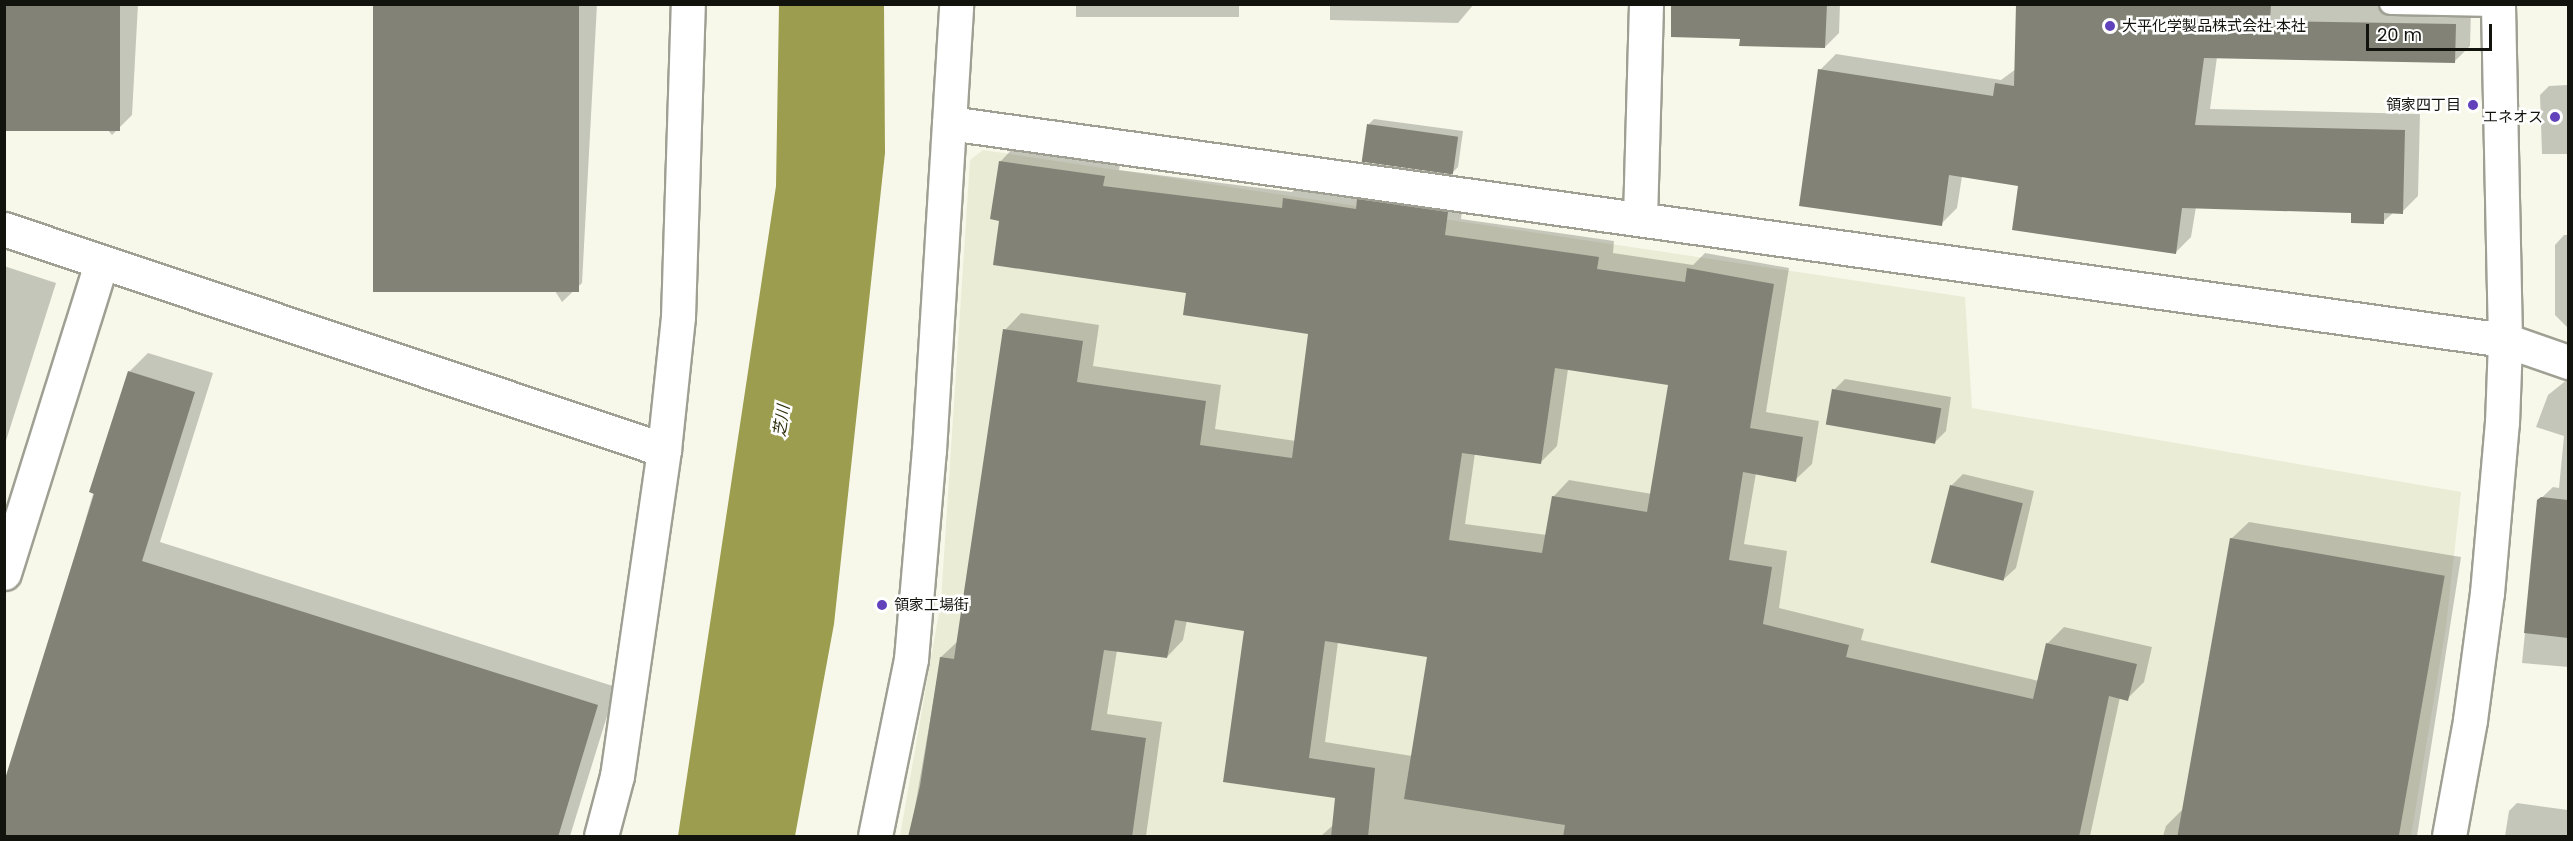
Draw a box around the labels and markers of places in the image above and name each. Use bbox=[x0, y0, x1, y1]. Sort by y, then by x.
place label: 大平化学製品株式会社 本社 bbox=[2122, 17, 2306, 35]
marker: 大平化学製品株式会社 本社 bbox=[2103, 19, 2117, 33]
place label: 領家四丁目 bbox=[2386, 96, 2461, 114]
marker: 領家四丁目 bbox=[2466, 98, 2480, 112]
place label: エネオス bbox=[2483, 108, 2543, 126]
marker: エネオス bbox=[2548, 110, 2562, 124]
place label: 領家工場街 bbox=[894, 596, 969, 614]
marker: 領家工場街 bbox=[875, 598, 889, 612]

